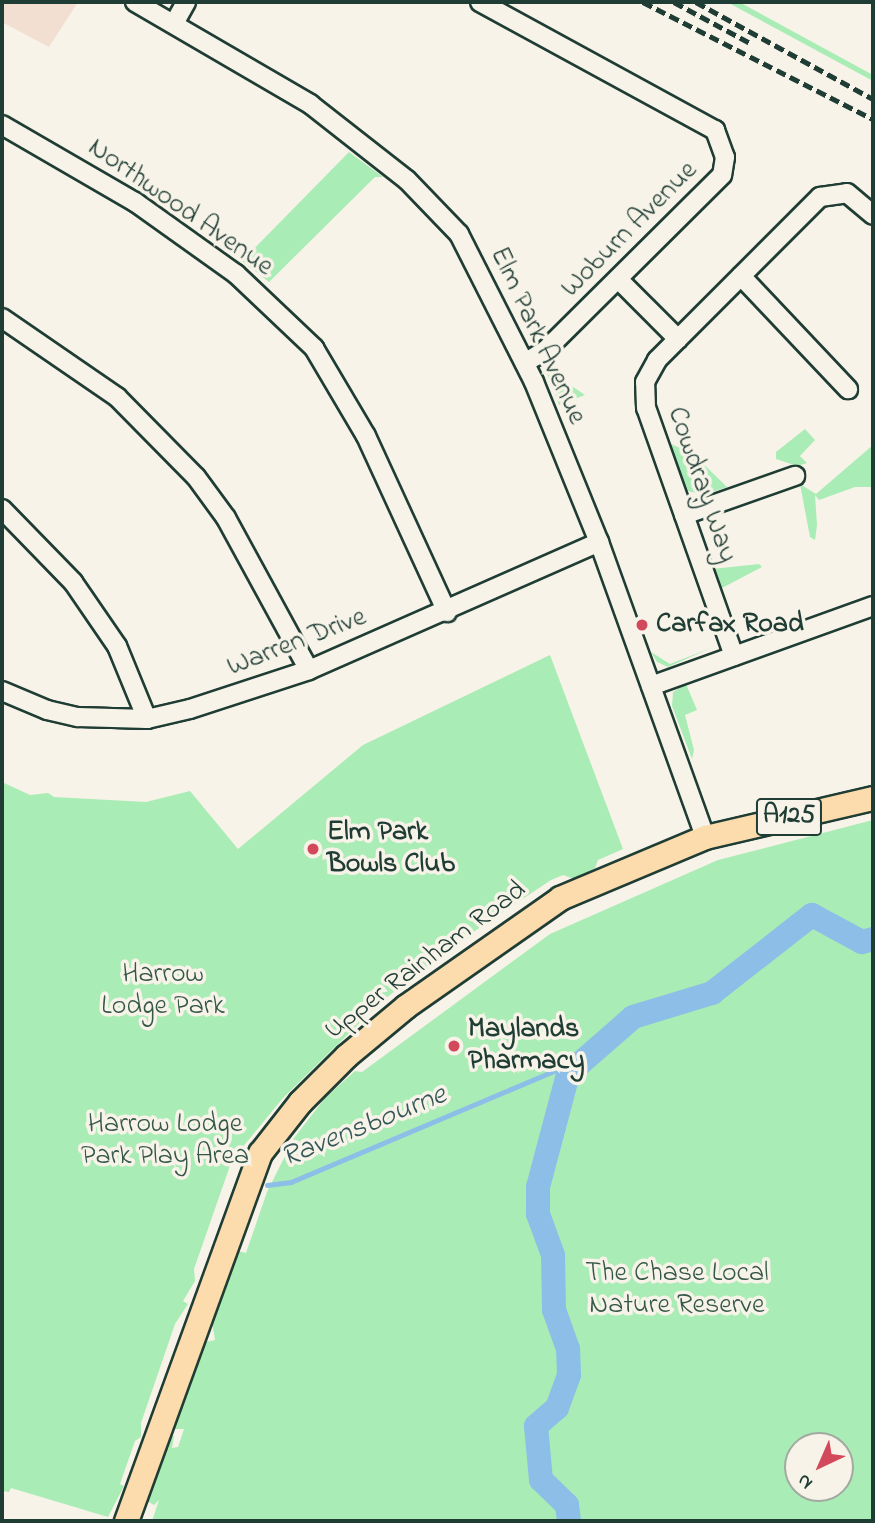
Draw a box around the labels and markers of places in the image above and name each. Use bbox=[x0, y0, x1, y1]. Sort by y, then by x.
place label: Carfax Road bbox=[656, 608, 804, 642]
marker: Carfax Road bbox=[634, 617, 650, 633]
place label: Elm Park Bowls Club bbox=[327, 816, 455, 882]
marker: Elm Park Bowls Club bbox=[305, 841, 321, 857]
place label: Maylands Pharmacy bbox=[468, 1013, 584, 1079]
marker: Maylands Pharmacy bbox=[446, 1038, 462, 1054]

